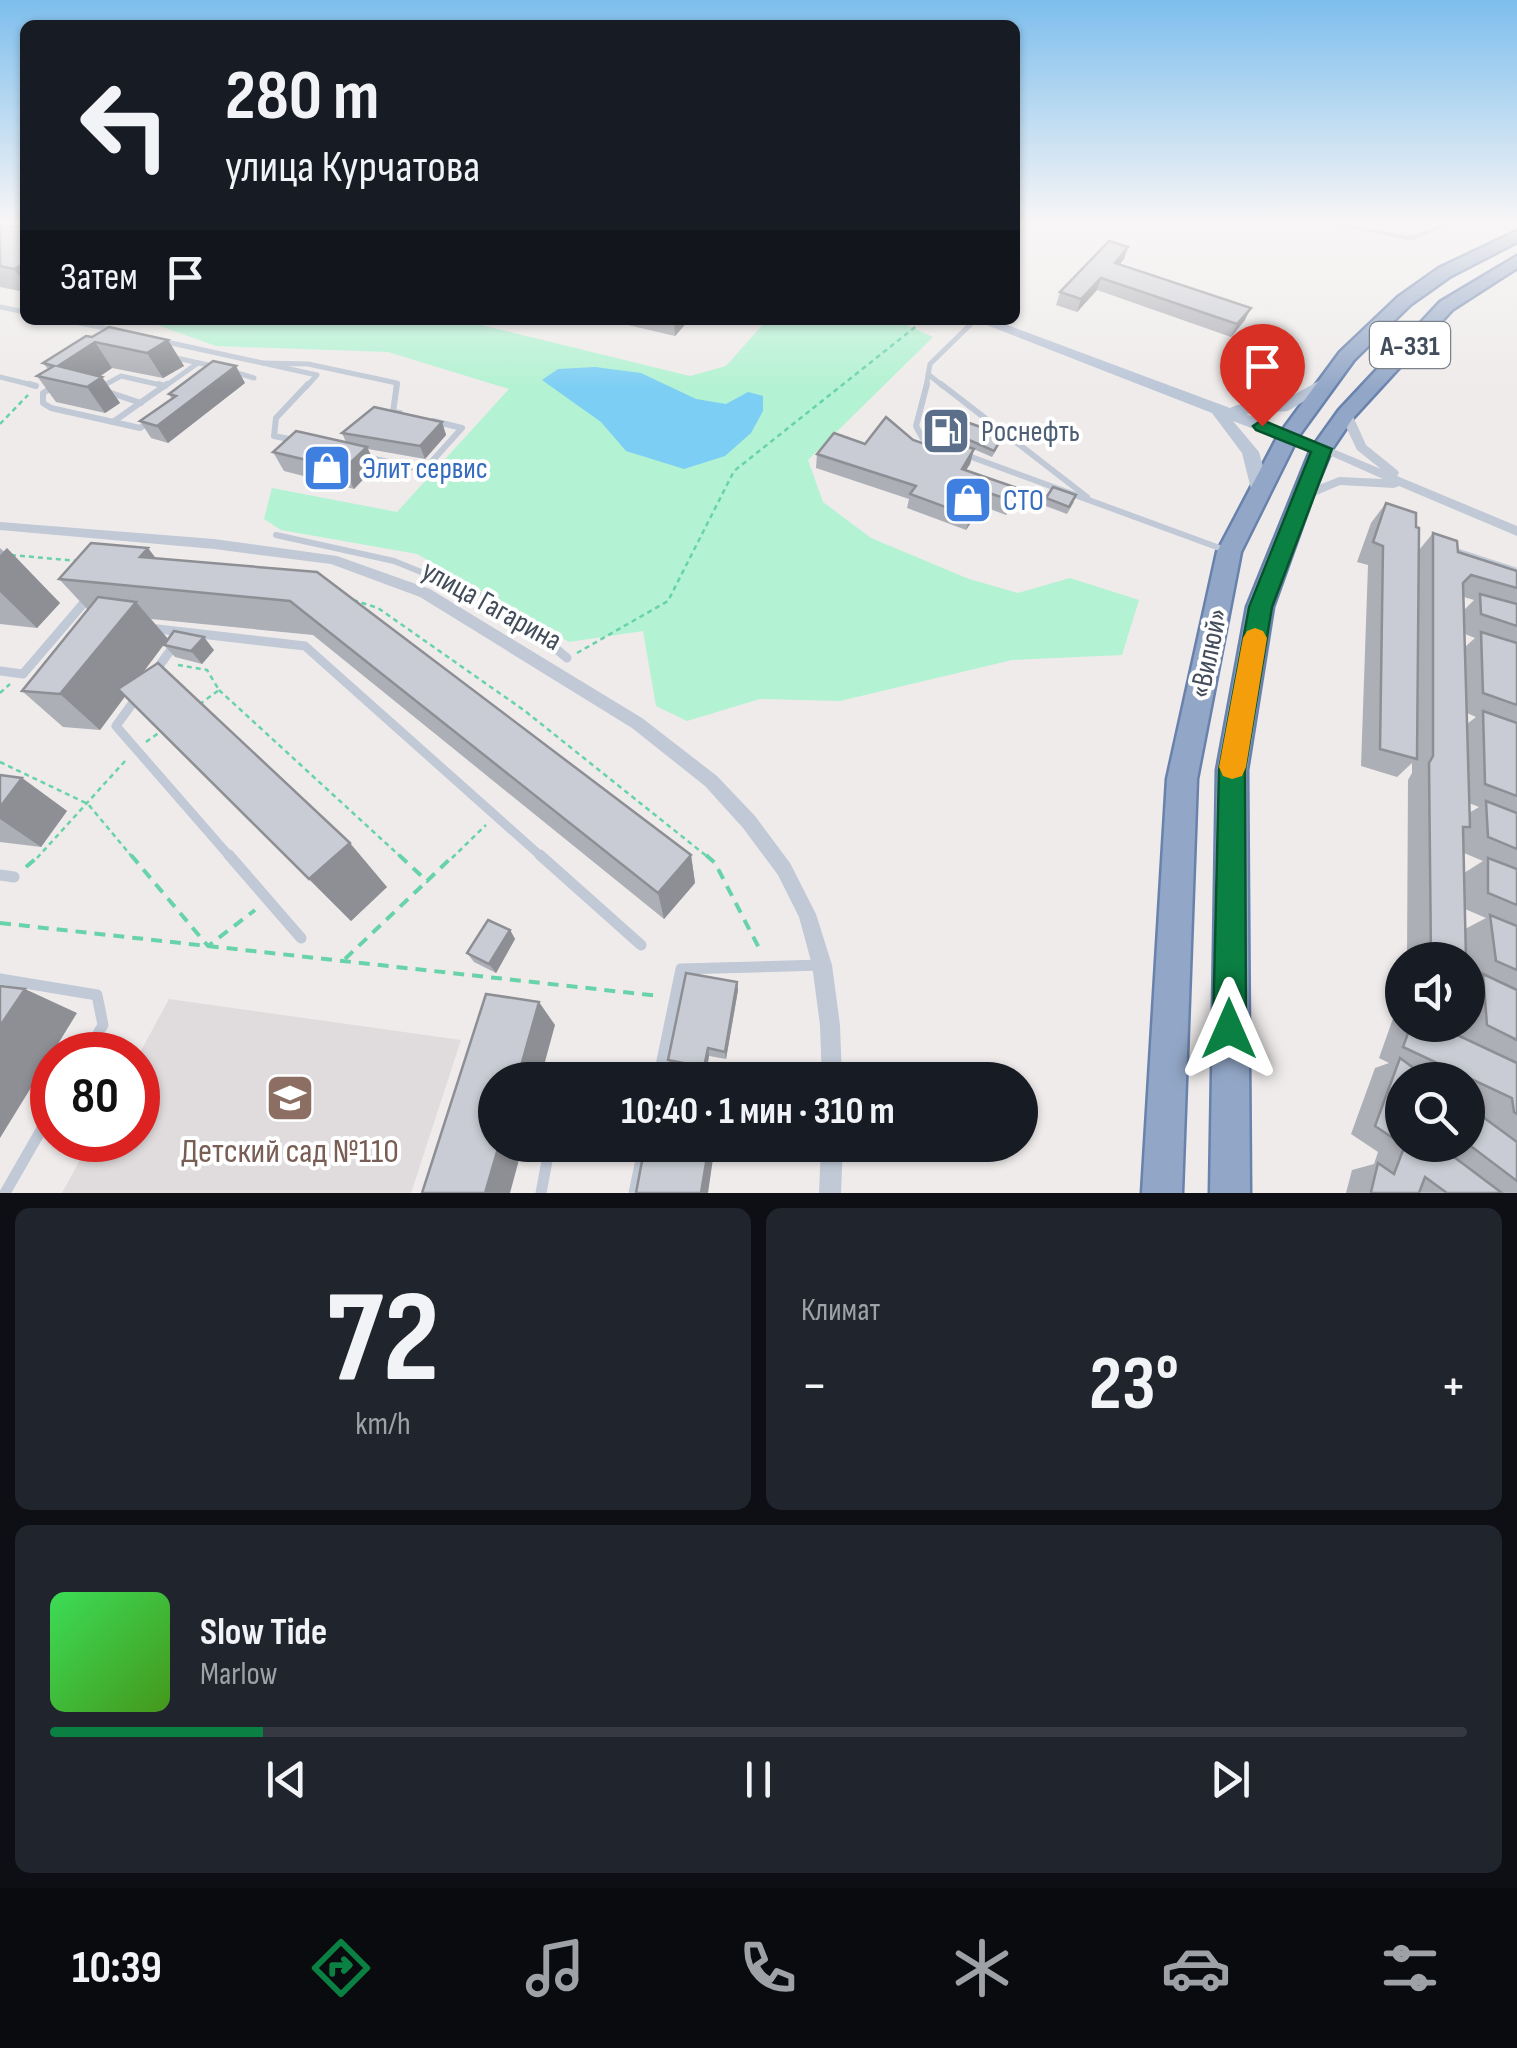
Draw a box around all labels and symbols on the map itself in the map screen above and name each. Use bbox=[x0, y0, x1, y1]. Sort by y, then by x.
road number: А-331 bbox=[1370, 322, 1450, 368]
pin bbox=[1220, 324, 1305, 427]
fuel station icon: Роснефть bbox=[920, 405, 972, 457]
place label: Роснефть bbox=[981, 414, 1080, 450]
shop icon: Элит сервис bbox=[301, 442, 353, 494]
place label: Элит сервис bbox=[362, 451, 488, 487]
shop icon: СТО bbox=[942, 474, 994, 526]
place label: СТО bbox=[1003, 483, 1044, 519]
street label: улица Гагарина bbox=[415, 553, 568, 659]
street label: «Вилюй» bbox=[1182, 605, 1236, 701]
position arrow bbox=[1177, 977, 1281, 1081]
speed limit sign: 80 bbox=[30, 1032, 160, 1162]
school or university icon: Детский сад №110 bbox=[264, 1072, 316, 1124]
place label: Детский сад №110 bbox=[181, 1130, 399, 1173]

